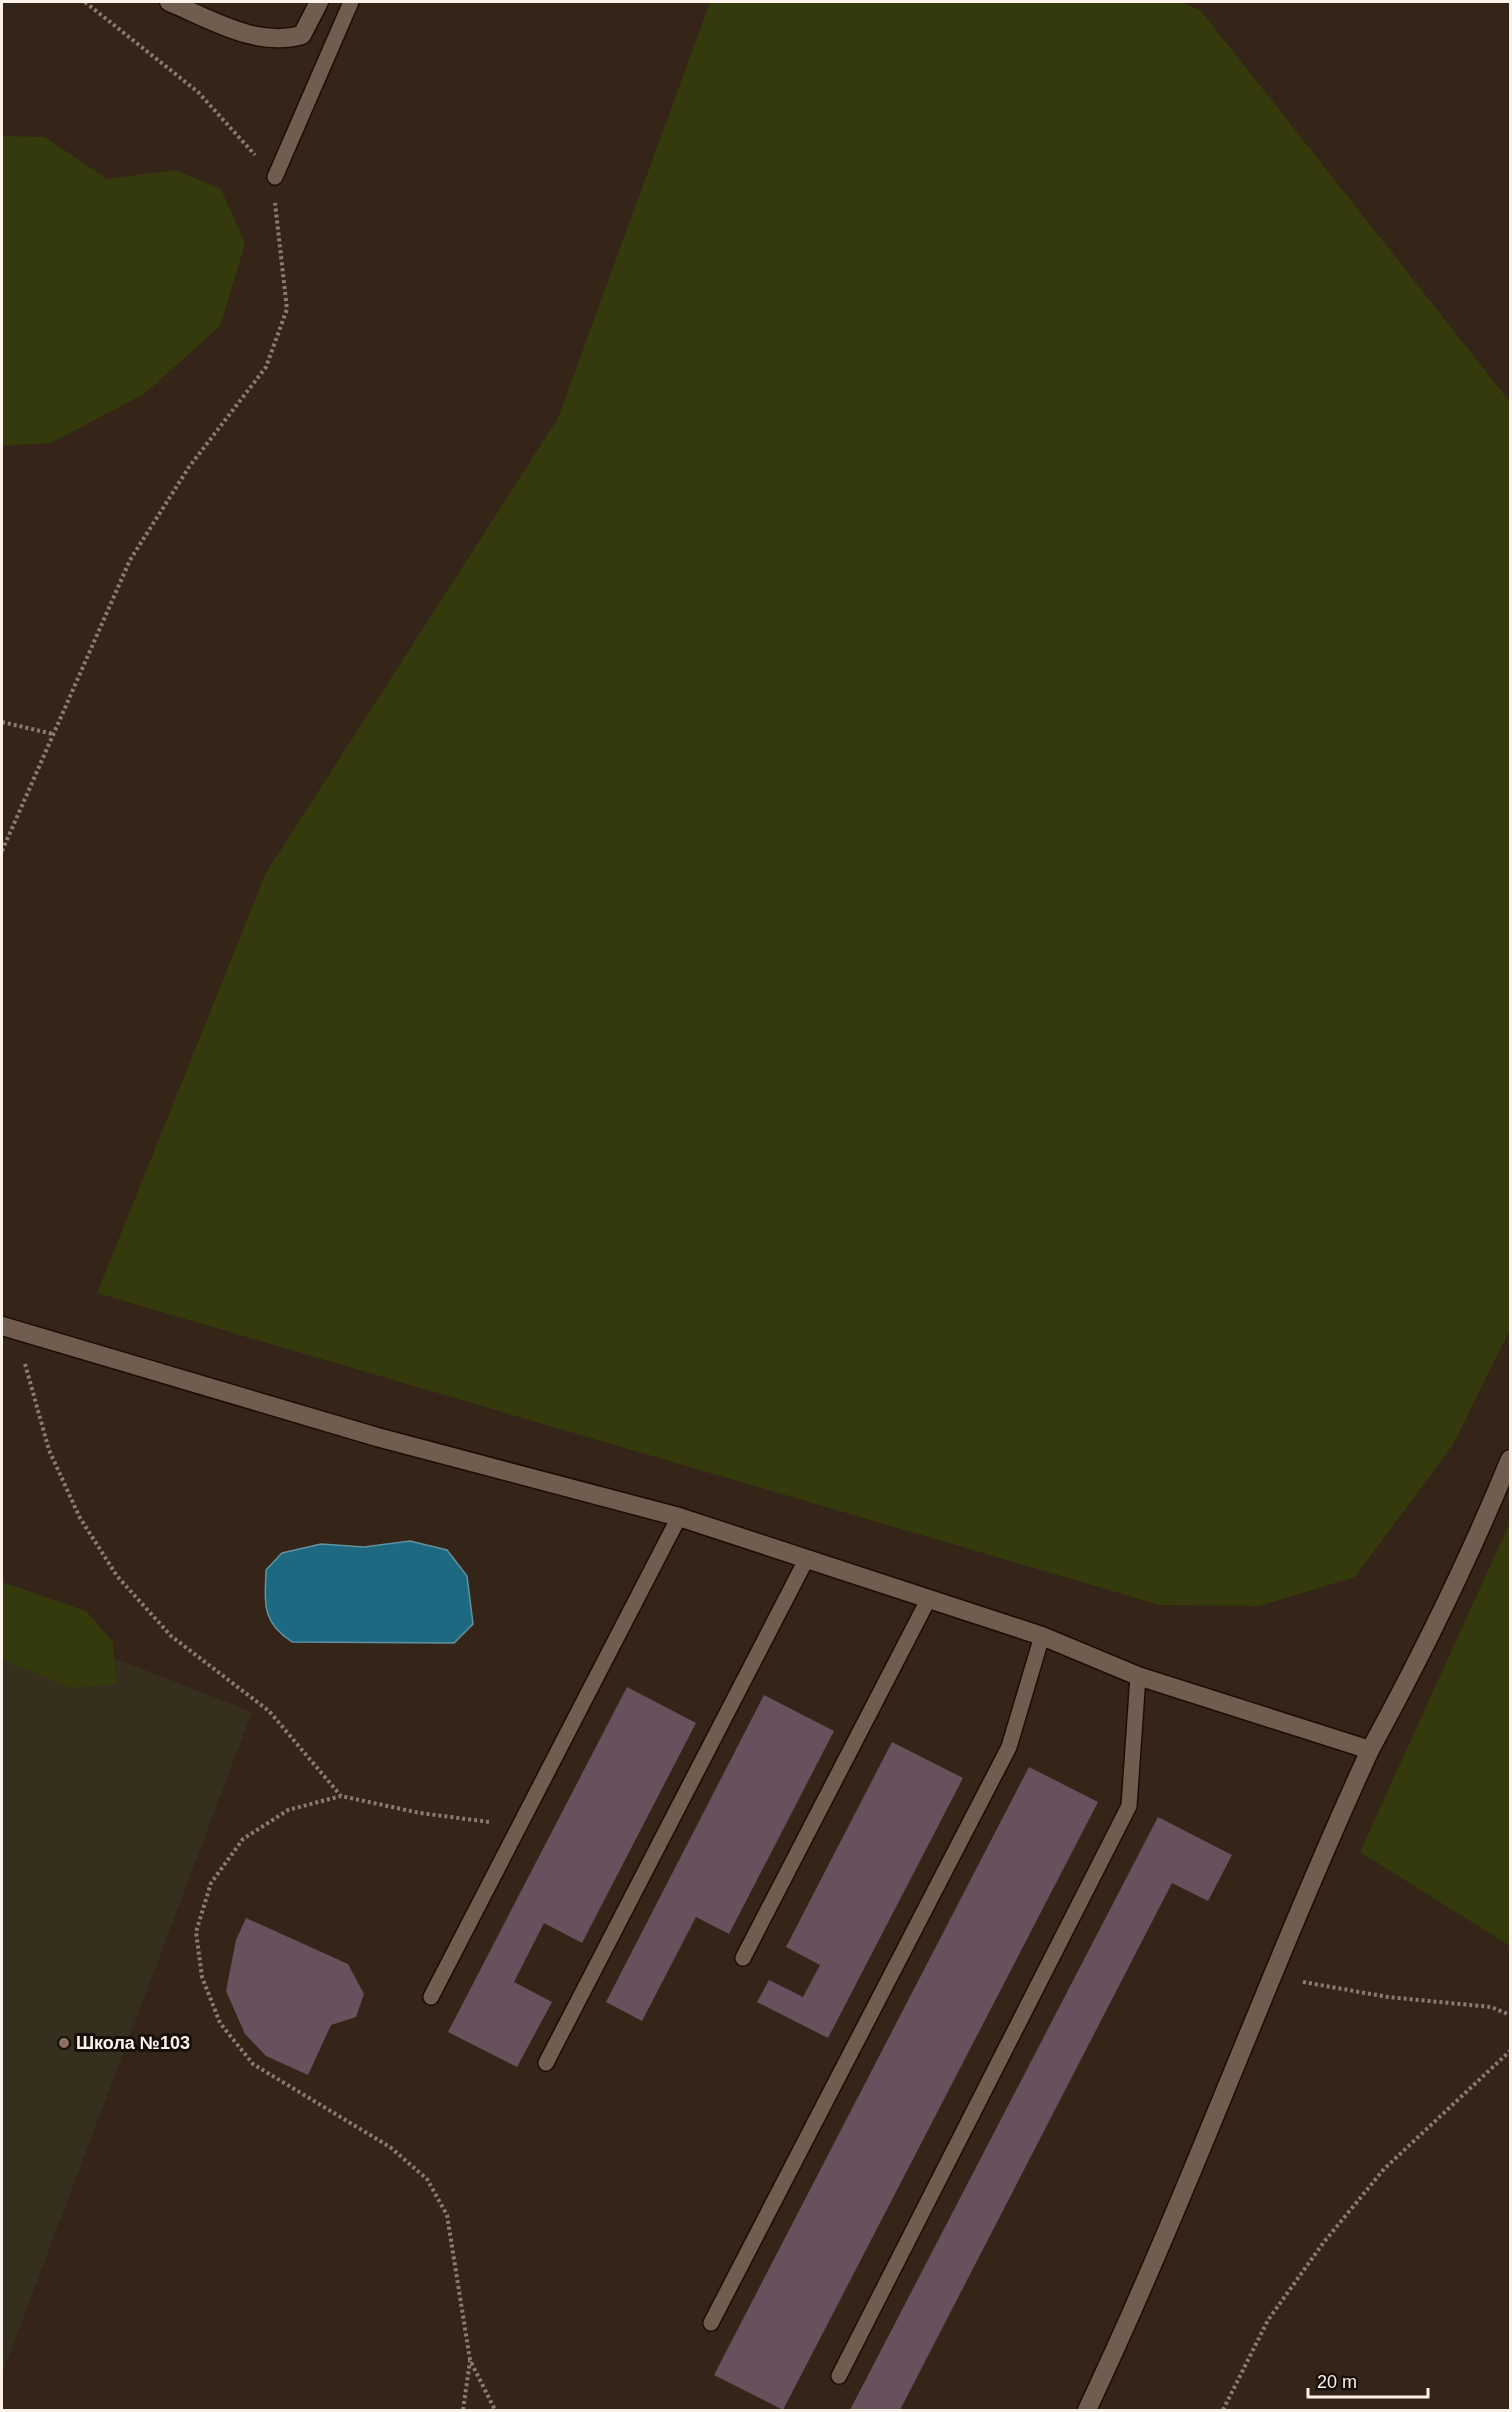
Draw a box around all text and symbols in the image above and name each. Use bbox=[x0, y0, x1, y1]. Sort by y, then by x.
place label: Школа №103 bbox=[76, 2033, 190, 2053]
marker: Школа №103 bbox=[57, 2036, 71, 2050]
scale bar bbox=[1308, 2361, 1428, 2399]
text: 20 m bbox=[1317, 2372, 1357, 2392]

